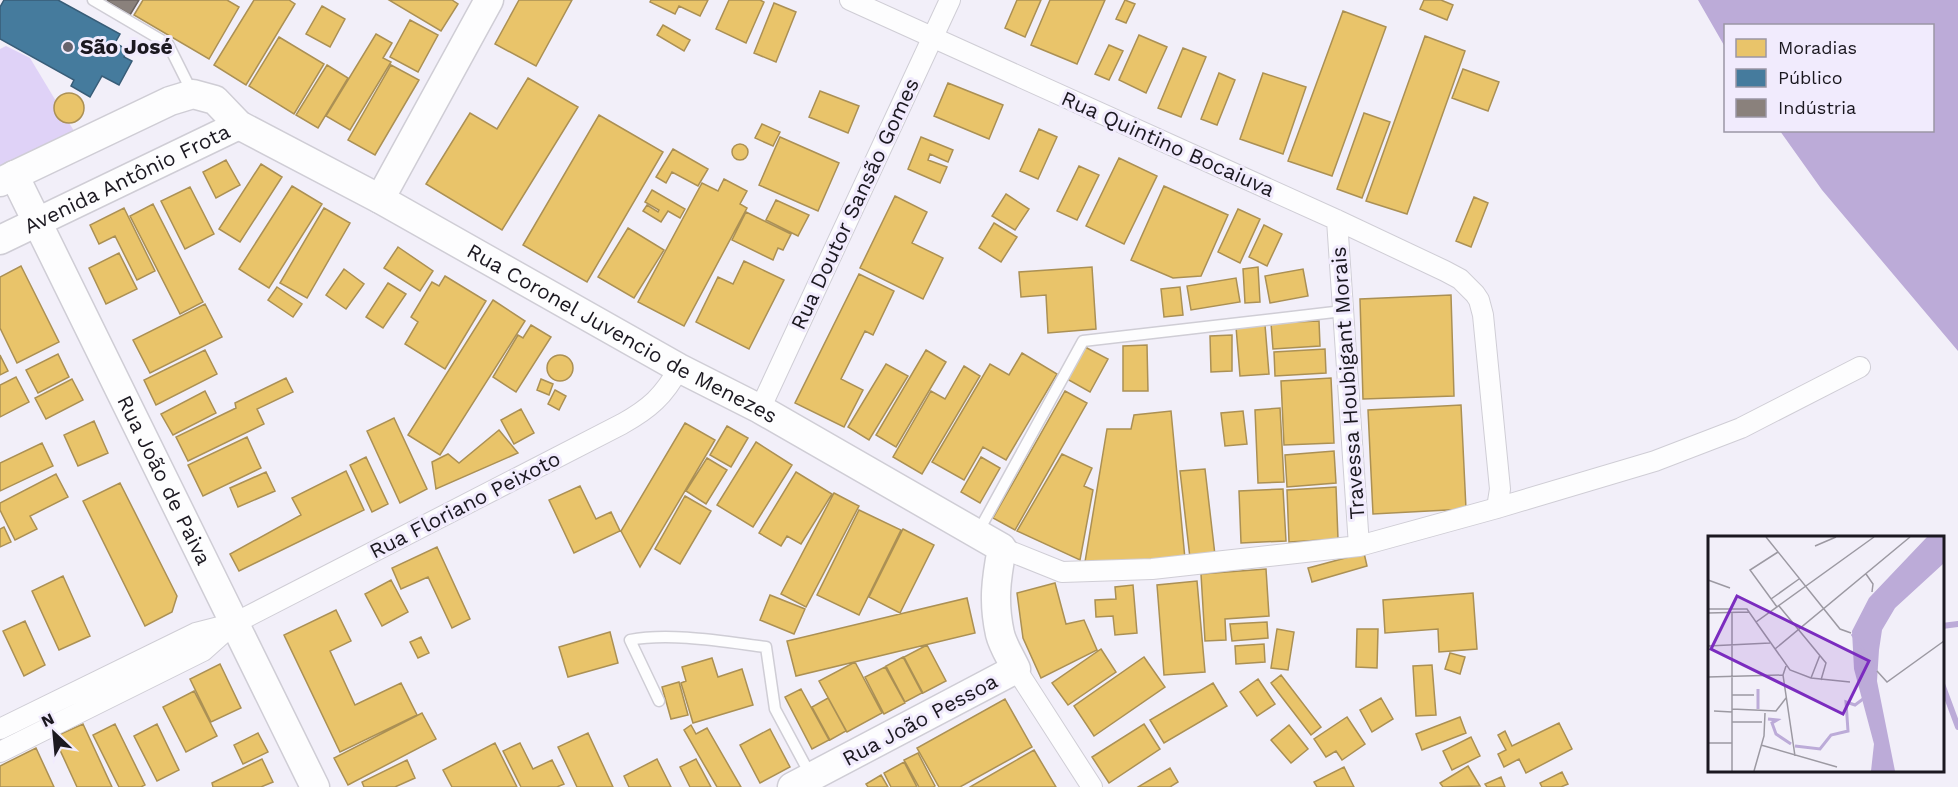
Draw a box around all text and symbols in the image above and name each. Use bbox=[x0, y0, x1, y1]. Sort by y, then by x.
legend bbox=[1724, 24, 1934, 132]
place label: São José bbox=[80, 34, 173, 59]
text: Moradias bbox=[1778, 37, 1857, 58]
marker: São José bbox=[61, 40, 75, 54]
text: Público bbox=[1778, 67, 1843, 88]
street label: Rua Doutor Sansão Gomes bbox=[785, 74, 924, 333]
street label: Rua Quintino Bocaiuva bbox=[1058, 85, 1279, 202]
text: Indústria bbox=[1778, 97, 1856, 118]
street label: Avenida Antônio Frota bbox=[20, 118, 234, 239]
street label: Rua Coronel Juvencio de Menezes bbox=[463, 238, 782, 428]
street label: Travessa Houbigant Morais bbox=[1325, 246, 1370, 520]
street label: Rua João de Paiva bbox=[112, 391, 217, 569]
street label: Rua Floriano Peixoto bbox=[365, 446, 564, 564]
inset map bbox=[1708, 536, 1943, 772]
street label: Rua João Pessoa bbox=[838, 668, 1002, 771]
north arrow bbox=[24, 703, 84, 763]
text: N bbox=[38, 709, 57, 731]

